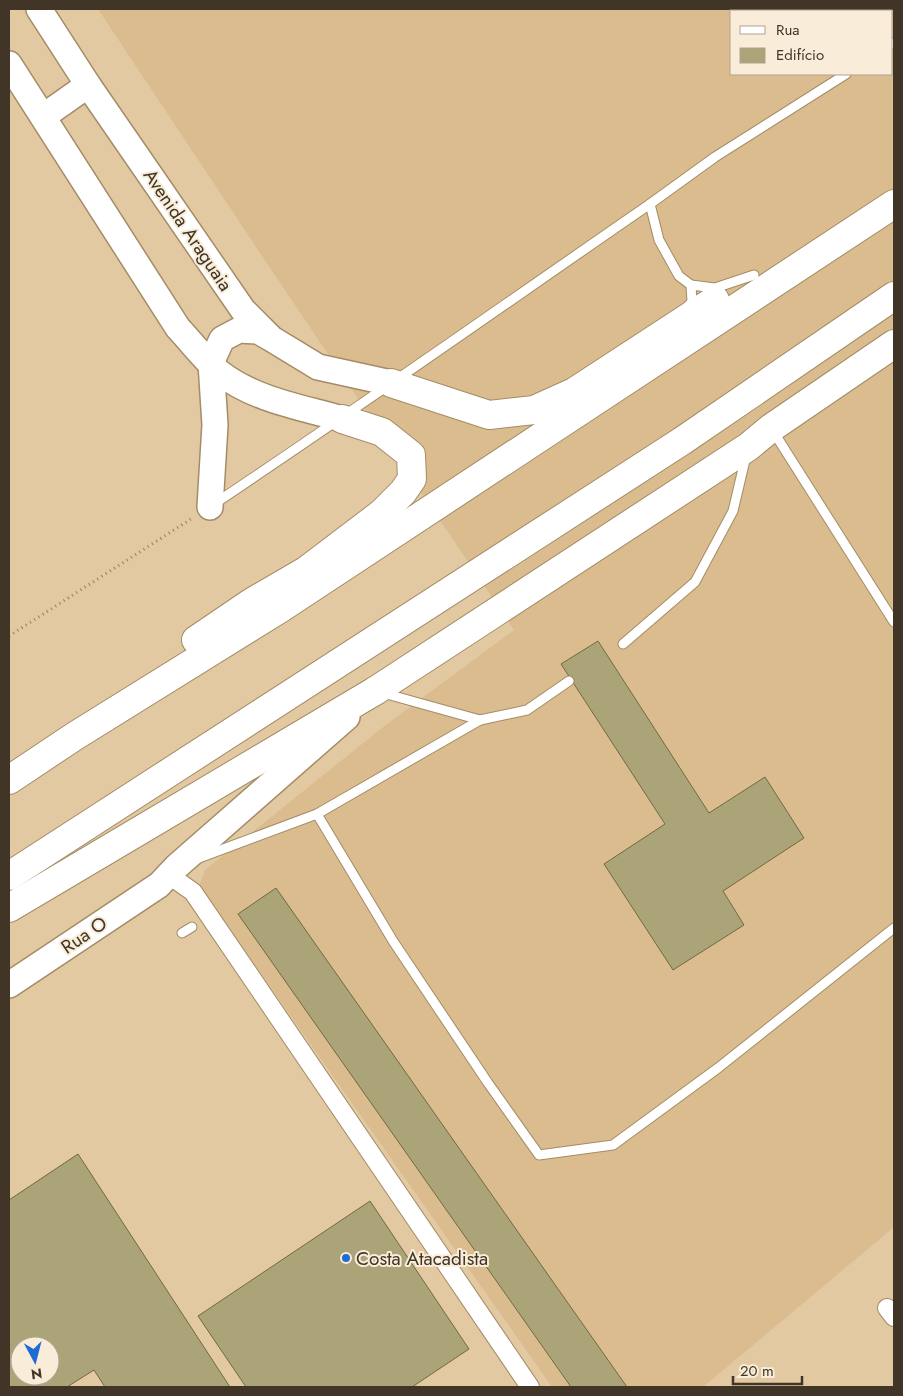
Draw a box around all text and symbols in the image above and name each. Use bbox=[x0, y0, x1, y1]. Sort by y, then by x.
legend bbox=[730, 10, 893, 75]
text: Rua bbox=[776, 19, 800, 41]
text: Edifício bbox=[776, 44, 824, 66]
street label: Avenida Araguaia bbox=[137, 163, 239, 297]
street label: Rua O bbox=[56, 910, 112, 960]
place label: Costa Atacadista bbox=[356, 1245, 488, 1272]
marker: Costa Atacadista bbox=[340, 1252, 352, 1264]
north arrow bbox=[10, 1336, 60, 1386]
scale bar bbox=[733, 1354, 802, 1386]
text: 20 m bbox=[740, 1360, 774, 1382]
text: N bbox=[30, 1363, 43, 1385]

